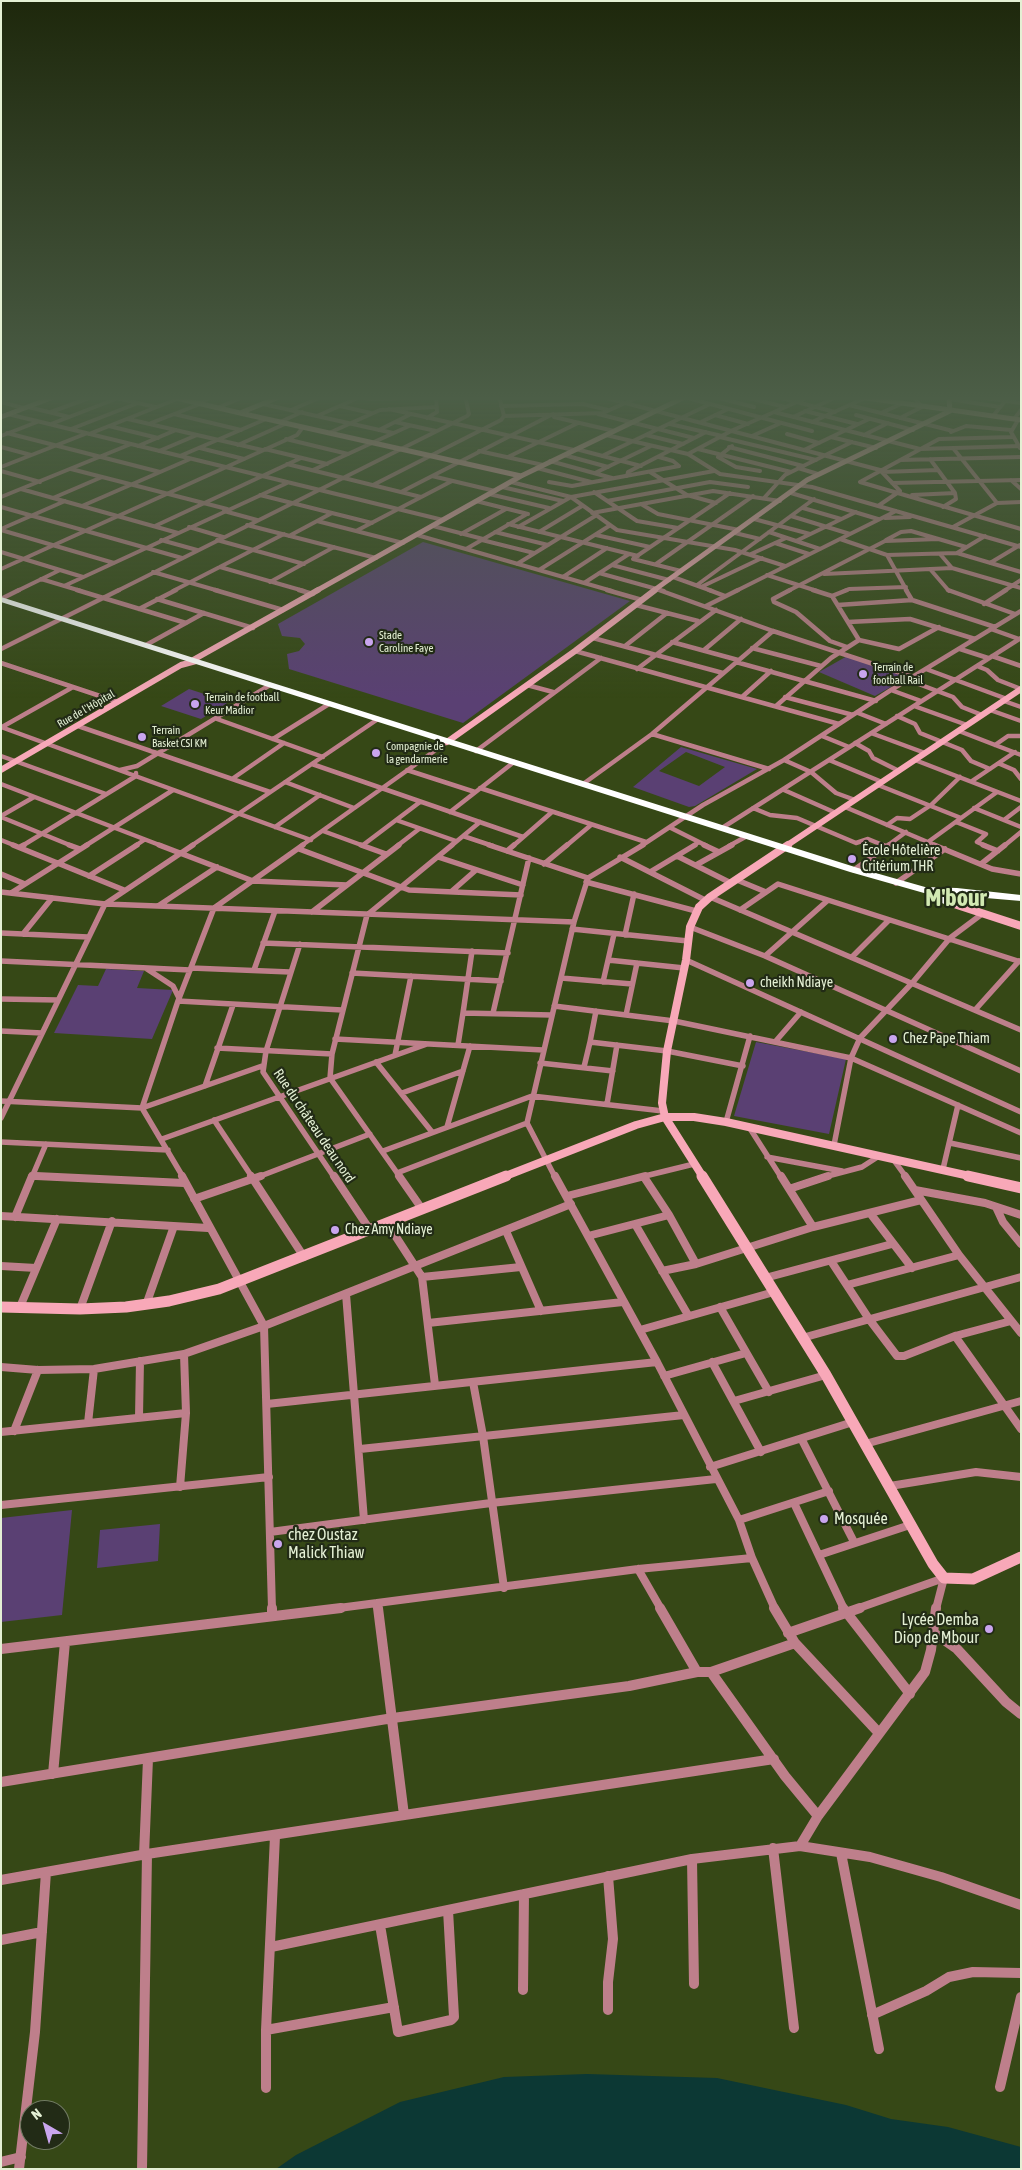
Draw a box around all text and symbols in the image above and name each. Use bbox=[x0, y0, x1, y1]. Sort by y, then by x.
place label: Stade Caroline Faye bbox=[379, 629, 434, 655]
marker: Stade Caroline Faye bbox=[363, 636, 375, 648]
place label: Terrain de football Rail bbox=[873, 661, 923, 687]
marker: Terrain de football Rail bbox=[857, 668, 869, 680]
street label: Rue de l'Hôpital bbox=[55, 687, 117, 731]
place label: Terrain de football Keur Madior bbox=[205, 691, 279, 717]
marker: Terrain de football Keur Madior bbox=[189, 698, 201, 710]
place label: Terrain Basket CSI KM bbox=[152, 724, 207, 750]
marker: Terrain Basket CSI KM bbox=[136, 731, 148, 743]
place label: Compagnie de la gendarmerie bbox=[386, 740, 448, 766]
marker: Compagnie de la gendarmerie bbox=[370, 747, 382, 759]
place label: École Hôtelière Critérium THR bbox=[862, 843, 940, 876]
marker: École Hôtelière Critérium THR bbox=[846, 853, 858, 865]
district label: M'bour bbox=[925, 884, 987, 912]
place label: cheikh Ndiaye bbox=[760, 975, 833, 991]
marker: cheikh Ndiaye bbox=[744, 977, 756, 989]
place label: Chez Pape Thiam bbox=[903, 1031, 990, 1047]
marker: Chez Pape Thiam bbox=[887, 1033, 899, 1045]
street label: Rue du château deau nord bbox=[270, 1066, 358, 1186]
place label: Chez Amy Ndiaye bbox=[345, 1222, 433, 1238]
marker: Chez Amy Ndiaye bbox=[329, 1224, 341, 1236]
place label: Mosquée bbox=[834, 1509, 888, 1529]
marker: Mosquée bbox=[818, 1513, 830, 1525]
place label: chez Oustaz Malick Thiaw bbox=[288, 1525, 364, 1563]
marker: chez Oustaz Malick Thiaw bbox=[272, 1538, 284, 1550]
place label: Lycée Demba Diop de Mbour bbox=[894, 1610, 979, 1648]
marker: Lycée Demba Diop de Mbour bbox=[983, 1623, 995, 1635]
north arrow bbox=[20, 2100, 70, 2150]
text: N bbox=[28, 2105, 45, 2123]

